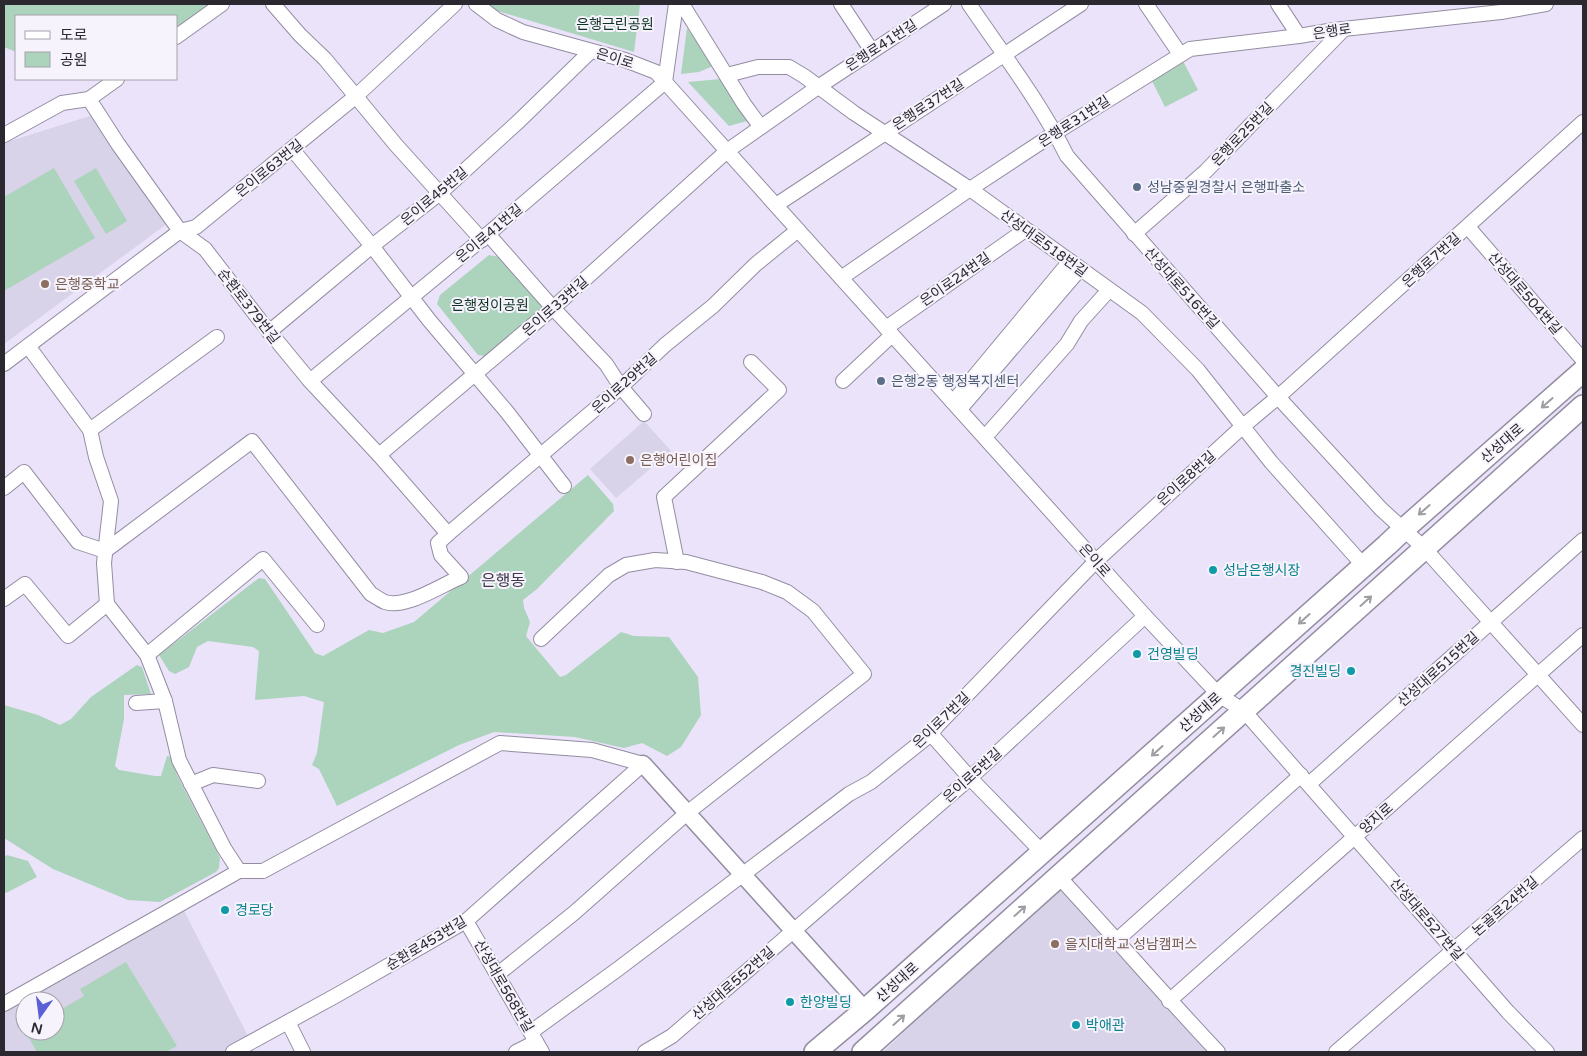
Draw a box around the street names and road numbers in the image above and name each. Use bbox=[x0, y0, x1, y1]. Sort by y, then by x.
street label: 은행로41번길 bbox=[842, 16, 920, 75]
street label: 은행로 bbox=[1312, 20, 1353, 43]
street label: 은이로 bbox=[594, 45, 636, 72]
street label: 은행로37번길 bbox=[889, 75, 967, 134]
street label: 은행로31번길 bbox=[1035, 92, 1113, 151]
street label: 은행로25번길 bbox=[1208, 99, 1277, 170]
street label: 은이로63번길 bbox=[232, 136, 307, 201]
street label: 은이로45번길 bbox=[397, 164, 471, 229]
street label: 은이로41번길 bbox=[452, 201, 526, 266]
street label: 산성대로518번길 bbox=[997, 206, 1091, 281]
street label: 은행로7번길 bbox=[1398, 230, 1464, 291]
street label: 산성대로516번길 bbox=[1141, 244, 1223, 333]
street label: 은이로24번길 bbox=[917, 249, 994, 310]
street label: 산성대로504번길 bbox=[1484, 249, 1565, 338]
street label: 순환로379번길 bbox=[214, 265, 283, 347]
street label: 은이로33번길 bbox=[519, 273, 592, 340]
street label: 은이로29번길 bbox=[588, 350, 660, 417]
street label: 산성대로 bbox=[1477, 420, 1527, 467]
street label: 은이로8번길 bbox=[1153, 448, 1219, 509]
street label: 은이로 bbox=[1075, 540, 1114, 580]
street label: 산성대로515번길 bbox=[1394, 628, 1483, 710]
street label: 은이로7번길 bbox=[909, 689, 974, 752]
street label: 산성대로 bbox=[1175, 689, 1225, 736]
street label: 은이로5번길 bbox=[939, 745, 1005, 806]
street label: 양지로 bbox=[1356, 799, 1397, 837]
street label: 논골로24번길 bbox=[1469, 873, 1542, 940]
street label: 산성대로527번길 bbox=[1386, 875, 1467, 964]
street label: 순환로453번길 bbox=[383, 913, 470, 974]
street label: 산성대로568번길 bbox=[470, 937, 537, 1035]
street label: 산성대로552번길 bbox=[689, 943, 778, 1024]
street label: 산성대로 bbox=[872, 959, 922, 1006]

